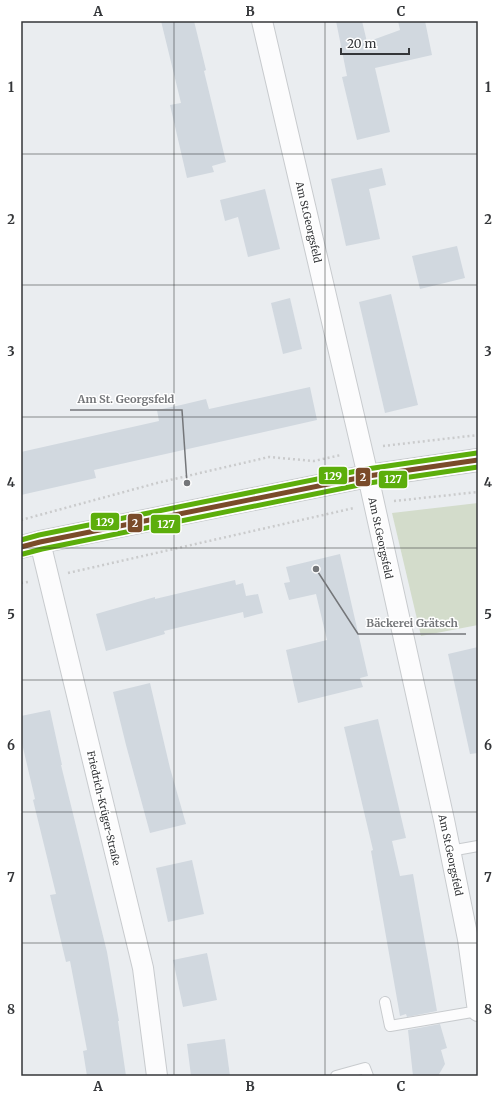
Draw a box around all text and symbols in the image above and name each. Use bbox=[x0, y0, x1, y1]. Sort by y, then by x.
text: A bbox=[92, 3, 103, 20]
text: B bbox=[245, 3, 255, 20]
text: C bbox=[397, 3, 406, 20]
scale bar bbox=[341, 30, 409, 56]
text: 20 m bbox=[347, 36, 376, 51]
text: 1 bbox=[8, 79, 14, 96]
text: 1 bbox=[485, 79, 491, 96]
street label: Am St.Georgsfeld bbox=[293, 179, 324, 264]
text: 2 bbox=[7, 211, 15, 228]
text: 2 bbox=[484, 211, 492, 228]
text: 3 bbox=[7, 343, 15, 360]
text: 3 bbox=[484, 343, 492, 360]
callout: Am St. Georgsfeld bbox=[70, 387, 182, 410]
text: Am St. Georgsfeld bbox=[77, 392, 175, 406]
line badge: 129 bbox=[318, 466, 348, 485]
line badge: 2 bbox=[355, 467, 371, 487]
text: 129 bbox=[324, 469, 342, 483]
text: 2 bbox=[360, 470, 367, 484]
line badge: 127 bbox=[378, 470, 408, 489]
text: 127 bbox=[384, 472, 402, 486]
text: 4 bbox=[7, 474, 16, 491]
text: 4 bbox=[484, 474, 493, 491]
street label: Am St.Georgsfeld bbox=[365, 495, 396, 580]
line badge: 129 bbox=[90, 512, 120, 531]
line badge: 2 bbox=[127, 513, 143, 533]
line badge: 127 bbox=[150, 514, 181, 534]
text: 129 bbox=[96, 515, 114, 529]
text: 2 bbox=[132, 516, 139, 530]
text: 127 bbox=[157, 517, 175, 531]
text: 5 bbox=[7, 606, 15, 623]
text: 5 bbox=[484, 606, 492, 623]
callout: Bäckerei Grätsch bbox=[358, 611, 466, 634]
text: Bäckerei Grätsch bbox=[366, 616, 458, 630]
text: 6 bbox=[7, 737, 15, 754]
text: 6 bbox=[484, 737, 492, 754]
street label: Friedrich-Krüger-Straße bbox=[84, 749, 123, 867]
street label: Am St.Georgsfeld bbox=[435, 812, 466, 897]
text: 7 bbox=[7, 869, 15, 886]
text: 7 bbox=[484, 869, 492, 886]
text: 8 bbox=[7, 1001, 15, 1018]
text: 8 bbox=[484, 1001, 492, 1018]
text: A bbox=[92, 1078, 103, 1095]
text: B bbox=[245, 1078, 255, 1095]
text: C bbox=[397, 1078, 406, 1095]

